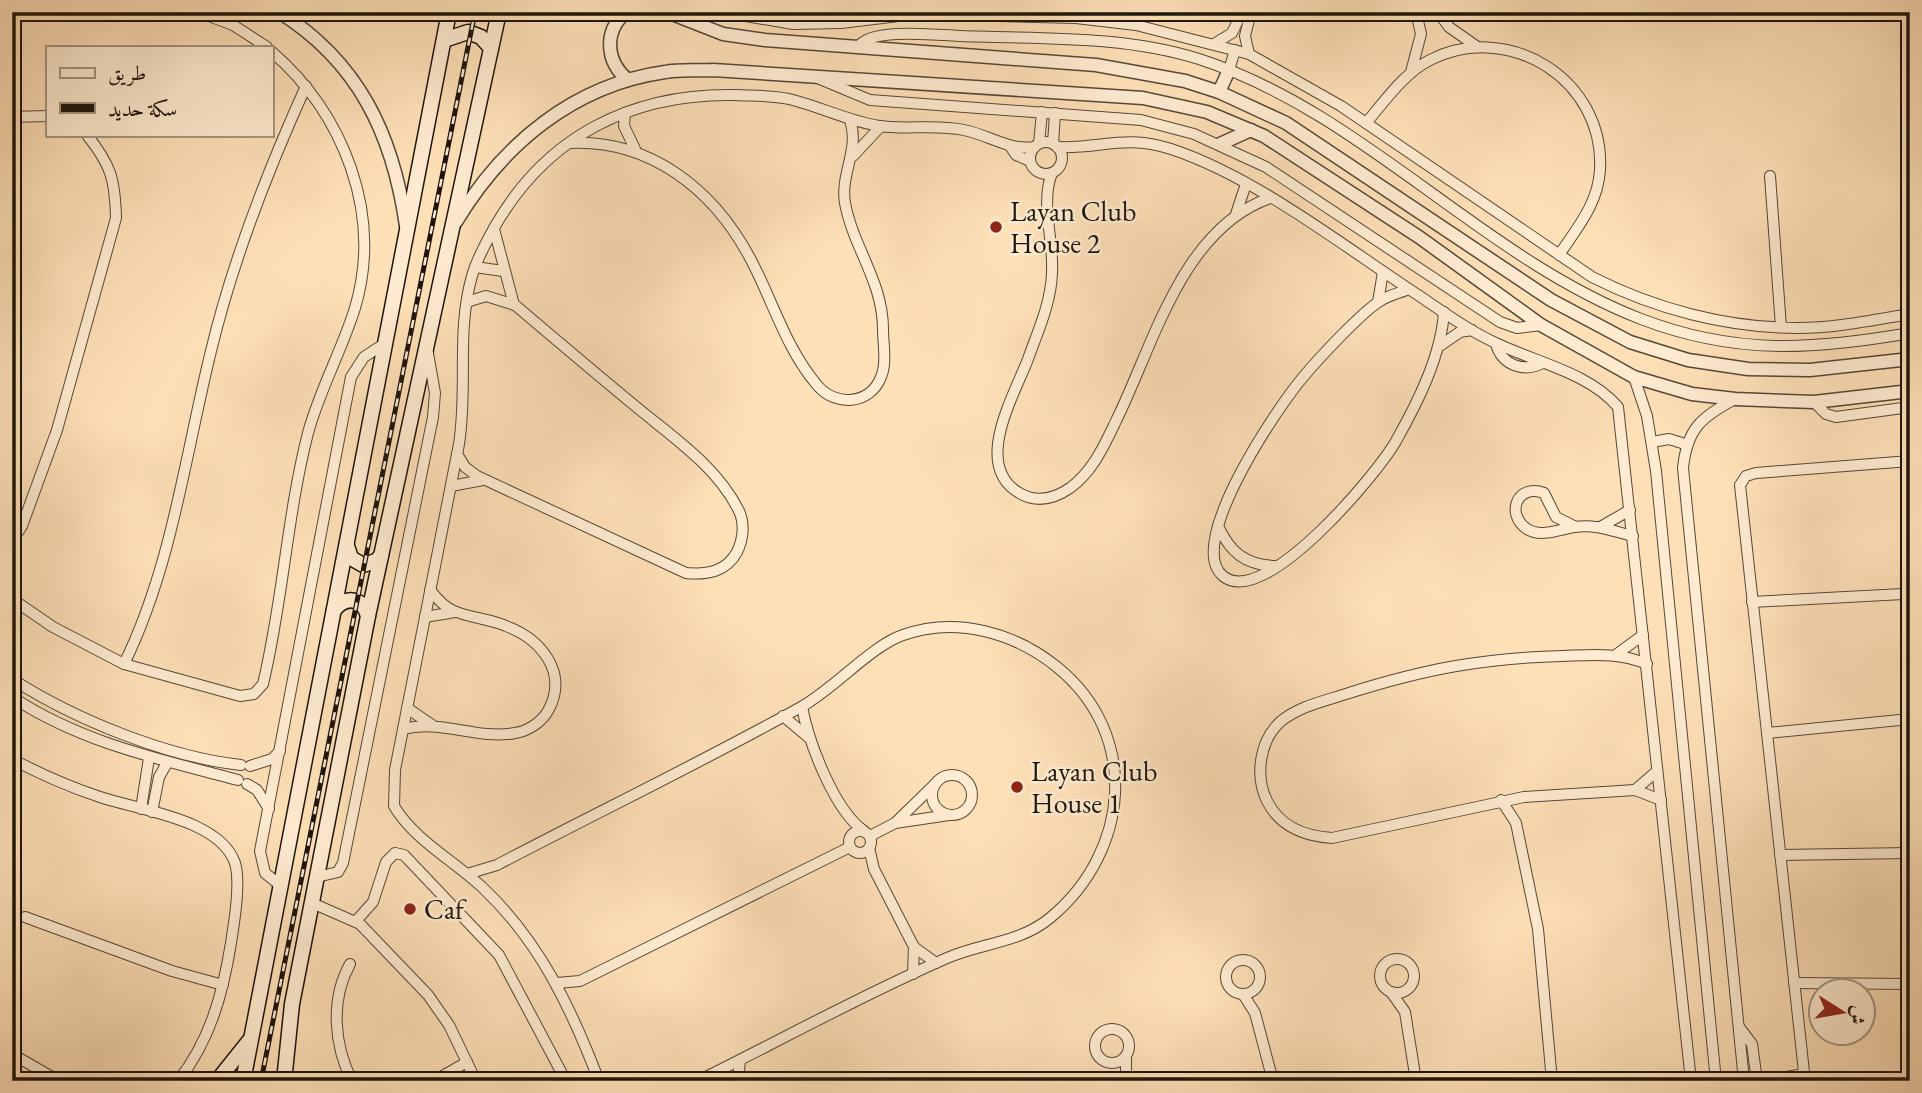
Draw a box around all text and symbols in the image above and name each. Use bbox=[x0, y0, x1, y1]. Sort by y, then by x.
legend bbox=[46, 46, 273, 136]
text: طريق bbox=[108, 59, 146, 86]
text: سكة حديد bbox=[108, 95, 177, 122]
place label: Layan Club House 2 bbox=[1010, 193, 1136, 261]
marker: Layan Club House 2 bbox=[988, 219, 1004, 235]
place label: Layan Club House 1 bbox=[1031, 753, 1157, 821]
marker: Layan Club House 1 bbox=[1009, 779, 1025, 795]
place label: Caf bbox=[424, 891, 467, 927]
marker: Caf bbox=[402, 901, 418, 917]
north arrow bbox=[1806, 978, 1876, 1048]
text: ش bbox=[1844, 1004, 1872, 1027]

